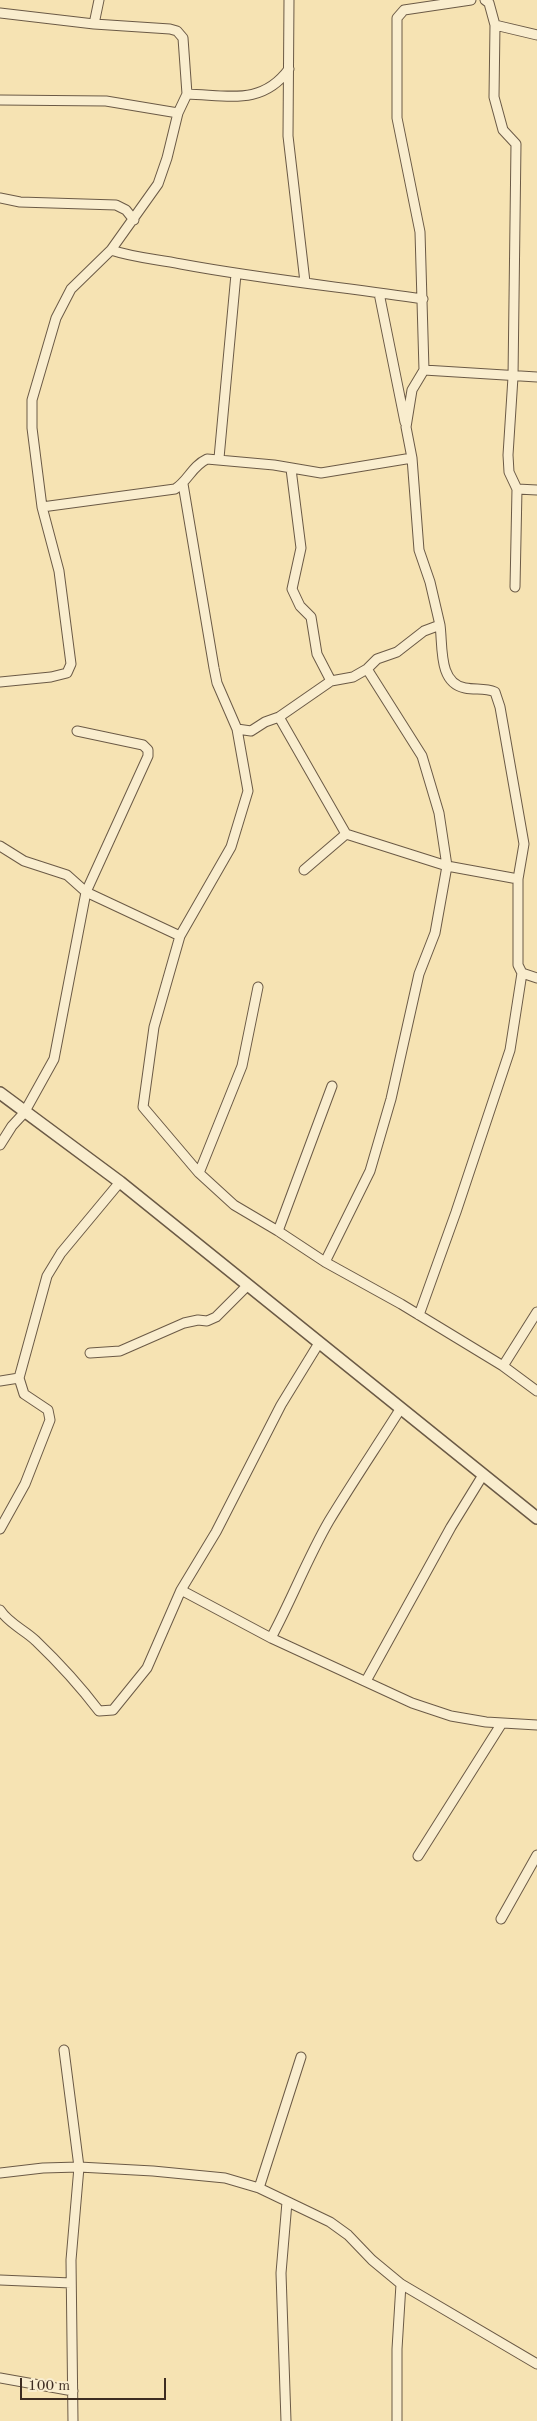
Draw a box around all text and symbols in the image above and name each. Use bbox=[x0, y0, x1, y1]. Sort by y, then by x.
scale bar bbox=[22, 2368, 169, 2400]
text: 100 m bbox=[28, 2379, 70, 2394]

